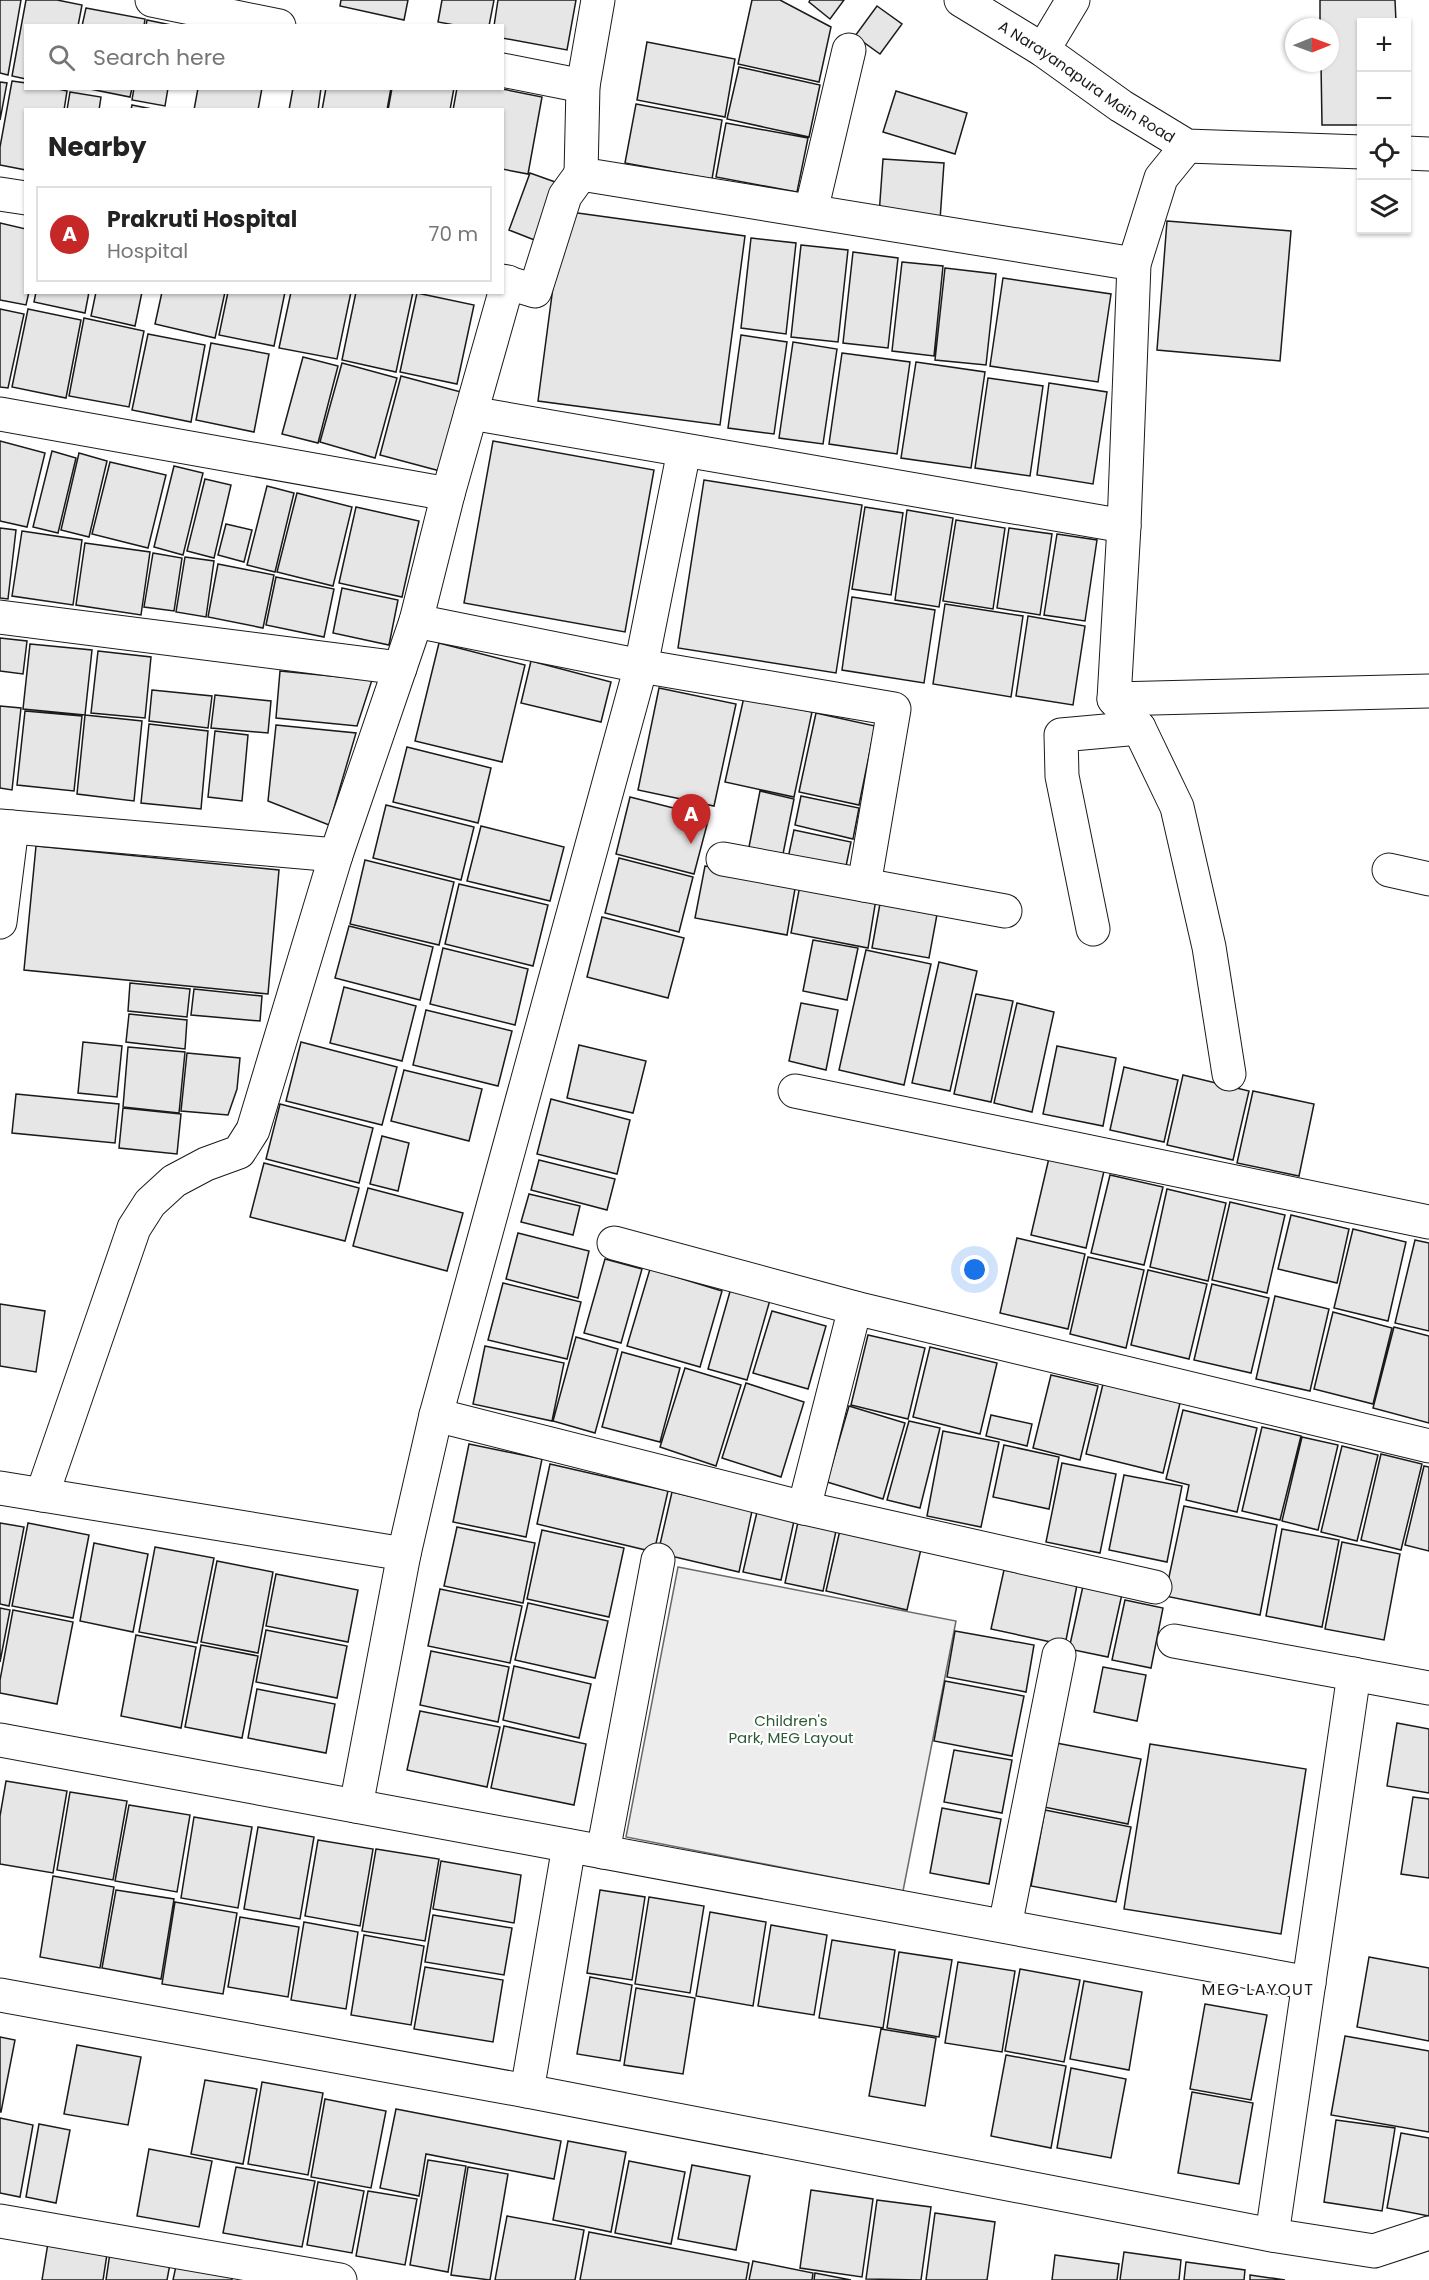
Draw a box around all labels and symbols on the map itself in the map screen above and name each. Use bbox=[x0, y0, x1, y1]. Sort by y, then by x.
street label: A Narayanapura Main Road bbox=[995, 15, 1179, 147]
north arrow bbox=[1285, 18, 1339, 72]
pin: A bbox=[672, 794, 710, 844]
your location bbox=[960, 1255, 989, 1284]
park label: Children's Park, MEG Layout bbox=[728, 1710, 854, 1748]
district label: MEG LAYOUT bbox=[1202, 1978, 1314, 2001]

